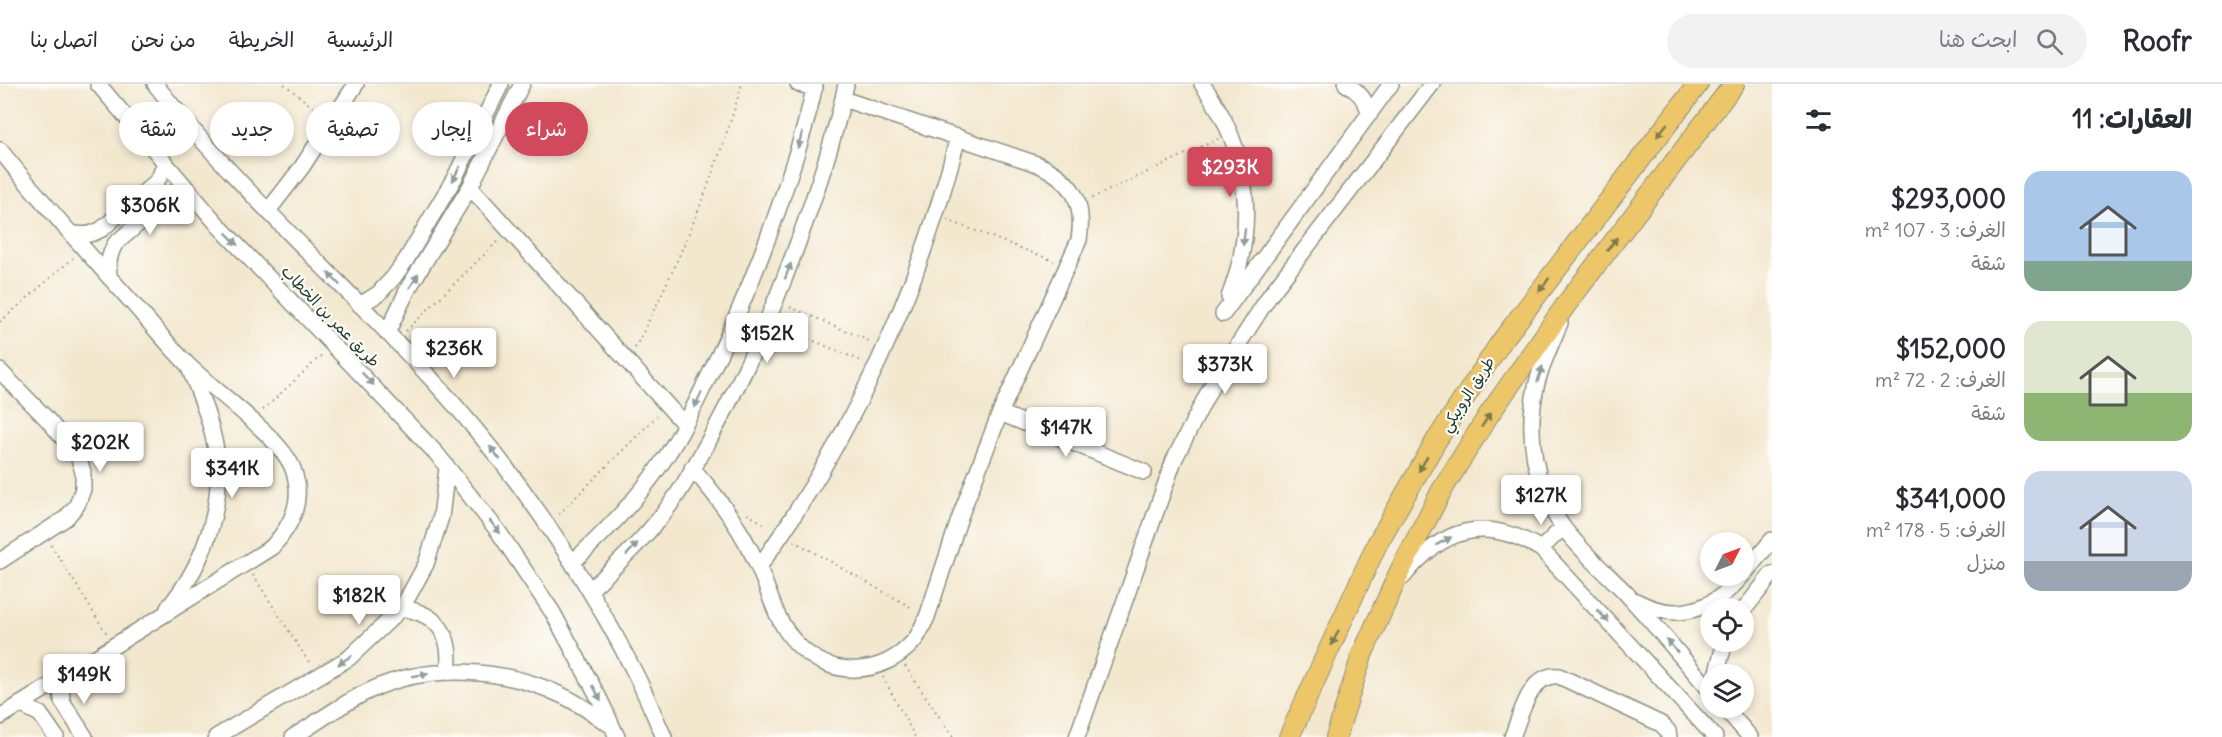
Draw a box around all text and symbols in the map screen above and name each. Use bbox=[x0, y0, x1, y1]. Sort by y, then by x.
search box bbox=[1667, 14, 2087, 68]
text: Roofr bbox=[2123, 23, 2192, 59]
text: ابحث هنا bbox=[1939, 25, 2018, 53]
icon: search bbox=[2033, 25, 2066, 58]
text: اتصل بنا bbox=[30, 26, 98, 53]
text: من نحن bbox=[131, 26, 196, 53]
text: الخريطة bbox=[229, 26, 294, 53]
text: الرئيسية bbox=[327, 26, 393, 53]
chip: شقة bbox=[119, 102, 198, 156]
chip: جديد bbox=[210, 102, 294, 156]
chip: تصفية bbox=[306, 102, 400, 156]
chip: إيجار bbox=[412, 102, 493, 156]
chip: شراء bbox=[505, 102, 588, 156]
text: العقارات: 11 bbox=[2072, 102, 2192, 135]
icon: filters bbox=[1802, 104, 1835, 137]
one-way arrow bbox=[1656, 122, 1668, 138]
one-way arrow bbox=[794, 131, 804, 149]
pin: $293K bbox=[1188, 147, 1272, 198]
text: $293K bbox=[1201, 154, 1259, 179]
one-way arrow bbox=[451, 166, 461, 183]
text: $293,000 bbox=[1891, 182, 2006, 215]
pin: $306K bbox=[108, 185, 192, 236]
text: $306K bbox=[120, 192, 180, 217]
icon: home bbox=[2072, 195, 2144, 267]
text: الغرف: 3 · 107 m² bbox=[1865, 217, 2006, 242]
one-way arrow bbox=[1240, 228, 1249, 247]
one-way arrow bbox=[225, 232, 239, 247]
one-way arrow bbox=[1606, 237, 1618, 253]
text: شقة bbox=[1971, 250, 2006, 275]
street label: طريق عمر بن الخطاب bbox=[277, 261, 385, 371]
one-way arrow bbox=[784, 262, 793, 280]
one-way arrow bbox=[328, 272, 342, 286]
one-way arrow bbox=[408, 273, 419, 289]
one-way arrow bbox=[1538, 278, 1550, 293]
pin: $152K bbox=[725, 313, 809, 364]
text: $152K bbox=[740, 320, 794, 345]
pin: $236K bbox=[412, 328, 496, 379]
text: $152,000 bbox=[1896, 332, 2006, 365]
text: $236K bbox=[425, 335, 483, 360]
pin: $373K bbox=[1183, 344, 1267, 395]
icon: home bbox=[2072, 345, 2144, 417]
text: $373K bbox=[1197, 351, 1253, 376]
street label: طريق الروبيكي bbox=[1435, 353, 1503, 438]
one-way arrow bbox=[1536, 365, 1545, 383]
text: الغرف: 2 · 72 m² bbox=[1875, 367, 2006, 392]
one-way arrow bbox=[361, 372, 375, 387]
one-way arrow bbox=[693, 391, 702, 408]
text: شقة bbox=[1971, 400, 2006, 425]
pin: $147K bbox=[1024, 407, 1108, 458]
one-way arrow bbox=[1480, 412, 1491, 428]
text: $147K bbox=[1040, 414, 1092, 439]
pin: $202K bbox=[58, 422, 142, 473]
text: $202K bbox=[71, 429, 129, 454]
one-way arrow bbox=[488, 445, 501, 461]
pin: $341K bbox=[190, 448, 274, 499]
text: $341K bbox=[205, 455, 259, 480]
one-way arrow bbox=[1418, 456, 1428, 473]
pin: $127K bbox=[1499, 475, 1583, 526]
text: $127K bbox=[1515, 482, 1567, 507]
text: $341,000 bbox=[1895, 482, 2006, 515]
icon: home bbox=[2072, 495, 2144, 567]
text: الغرف: 5 · 178 m² bbox=[1866, 517, 2006, 542]
one-way arrow bbox=[488, 519, 501, 535]
north arrow bbox=[1700, 532, 1754, 586]
map controls bbox=[1700, 532, 1754, 718]
one-way arrow bbox=[1436, 536, 1453, 546]
one-way arrow bbox=[625, 542, 639, 557]
text: منزل bbox=[1967, 550, 2006, 575]
pin: $182K bbox=[317, 575, 401, 626]
text: $182K bbox=[332, 582, 386, 607]
button: locate bbox=[1700, 598, 1754, 652]
one-way arrow bbox=[1596, 609, 1610, 623]
one-way arrow bbox=[1331, 630, 1340, 647]
one-way arrow bbox=[1666, 639, 1679, 654]
pin: $149K bbox=[42, 654, 126, 705]
one-way arrow bbox=[337, 654, 353, 666]
text: $149K bbox=[57, 661, 111, 686]
button: layers bbox=[1700, 664, 1754, 718]
one-way arrow bbox=[410, 671, 429, 680]
one-way arrow bbox=[592, 685, 602, 702]

